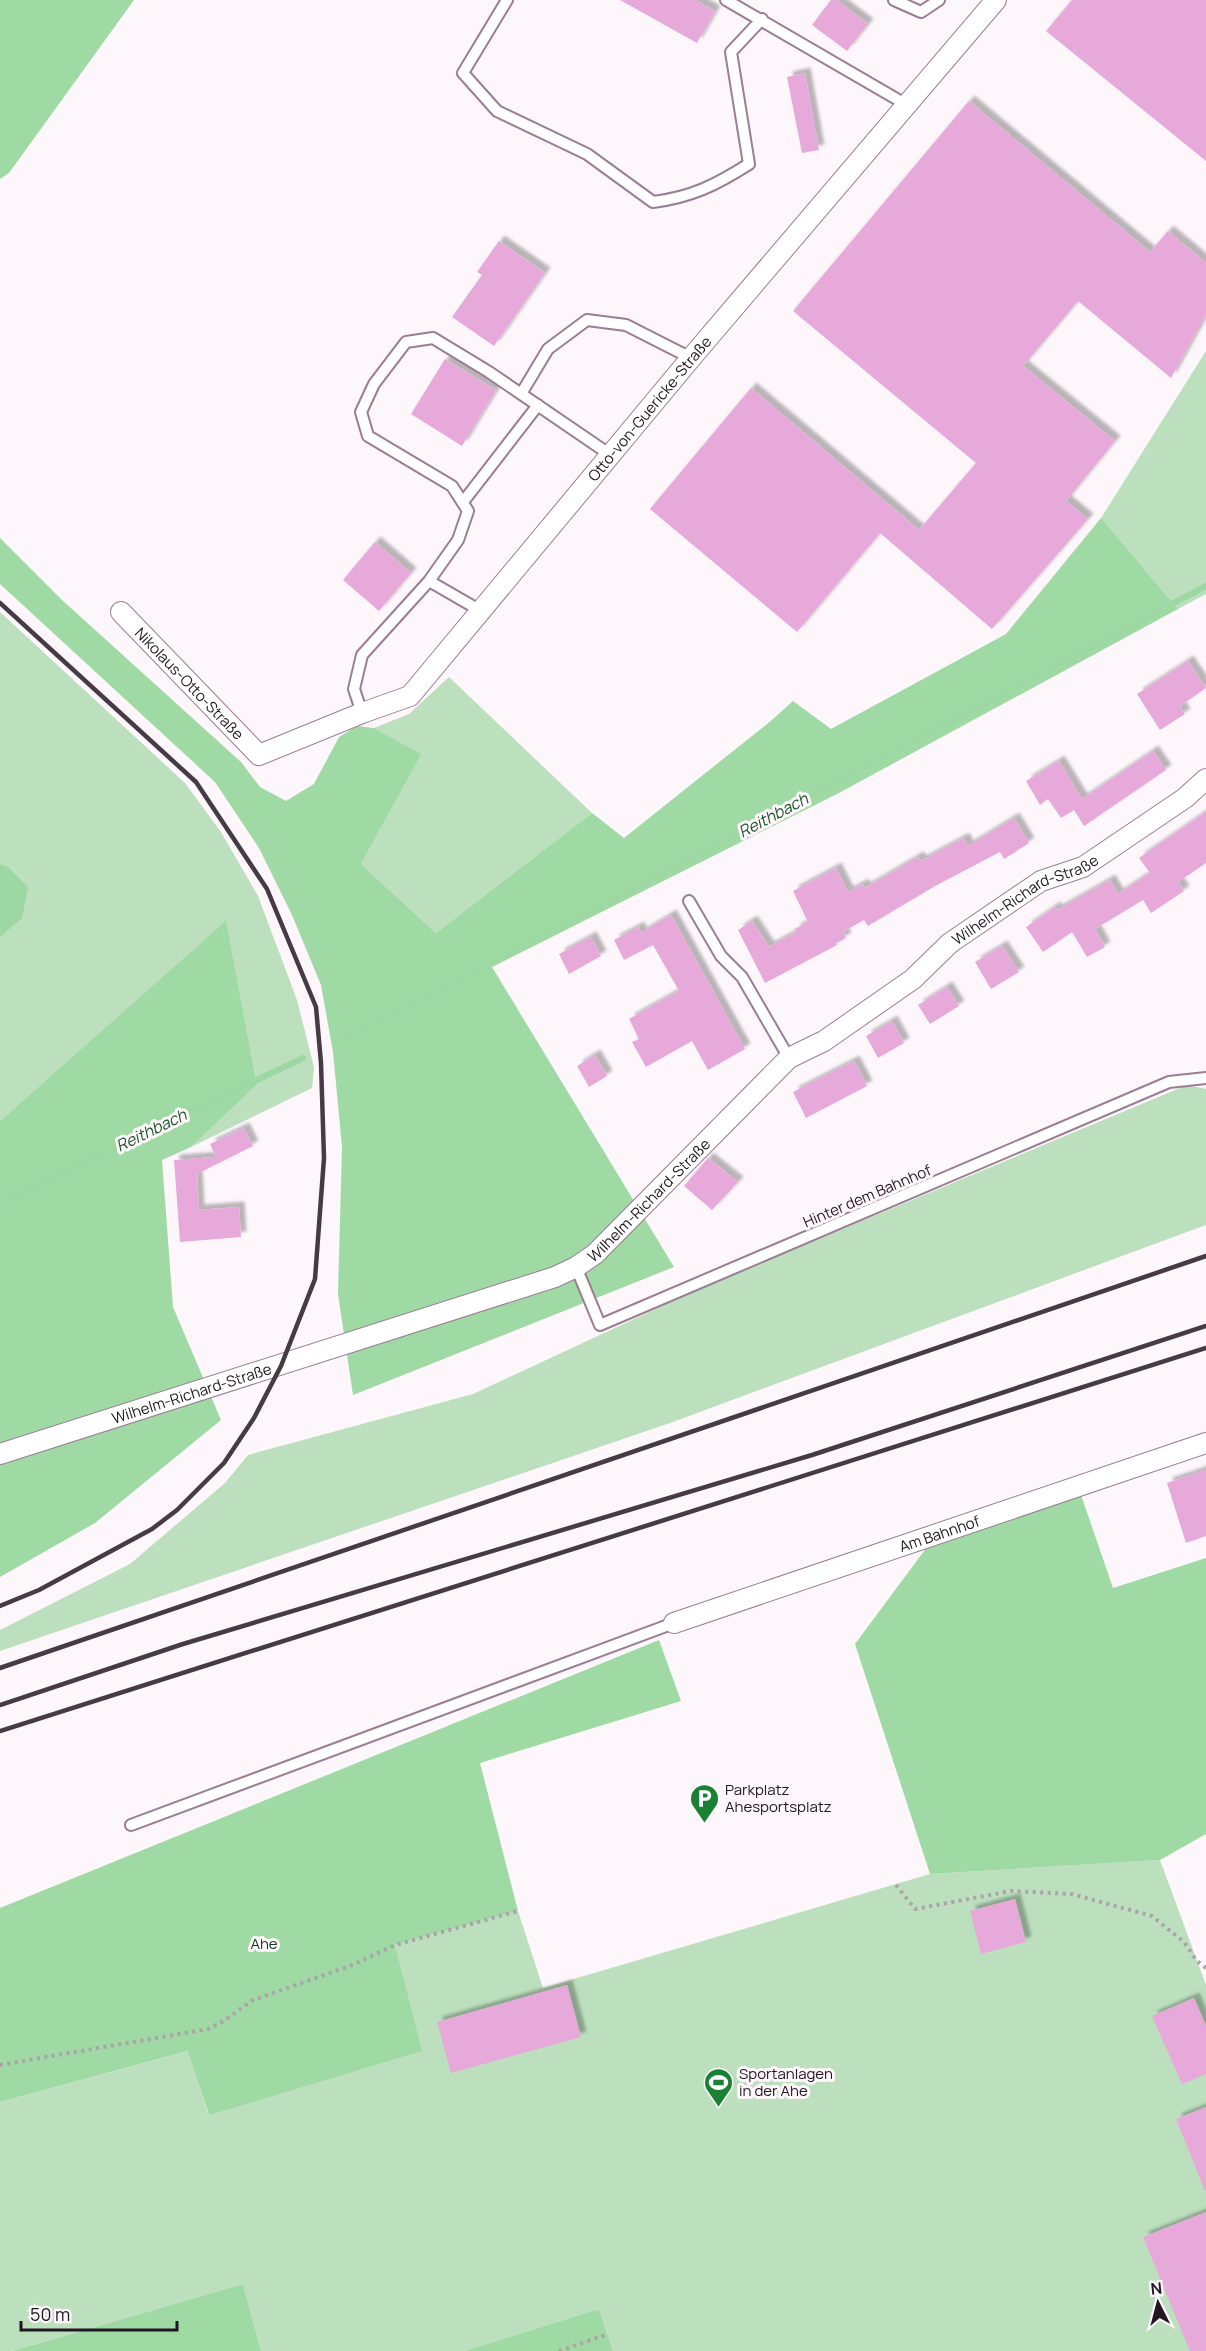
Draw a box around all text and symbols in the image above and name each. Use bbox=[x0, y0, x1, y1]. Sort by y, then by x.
street label: Otto-von-Guericke-Straße bbox=[583, 331, 716, 485]
street label: Nikolaus-Otto-Straße bbox=[131, 622, 249, 744]
water label: Reithbach bbox=[734, 787, 812, 843]
street label: Wilhelm-Richard-Straße bbox=[948, 849, 1103, 949]
water label: Reithbach bbox=[112, 1103, 190, 1157]
street label: Wilhelm-Richard-Straße bbox=[583, 1133, 715, 1267]
street label: Hinter dem Bahnhof bbox=[800, 1159, 935, 1232]
street label: Wilhelm-Richard-Straße bbox=[109, 1358, 274, 1428]
street label: Am Bahnhof bbox=[896, 1510, 983, 1557]
place label: Parkplatz Ahesportsplatz bbox=[725, 1779, 832, 1817]
parking icon: Parkplatz Ahesportsplatz bbox=[688, 1782, 720, 1824]
park label: Ahe bbox=[250, 1933, 278, 1954]
place label: Sportanlagen in der Ahe bbox=[739, 2063, 833, 2101]
sports icon: Sportanlagen in der Ahe bbox=[702, 2066, 734, 2108]
north arrow bbox=[1128, 2273, 1188, 2333]
text: N bbox=[1150, 2277, 1163, 2300]
scale bar bbox=[21, 2294, 177, 2332]
text: 50 m bbox=[30, 2302, 70, 2326]

